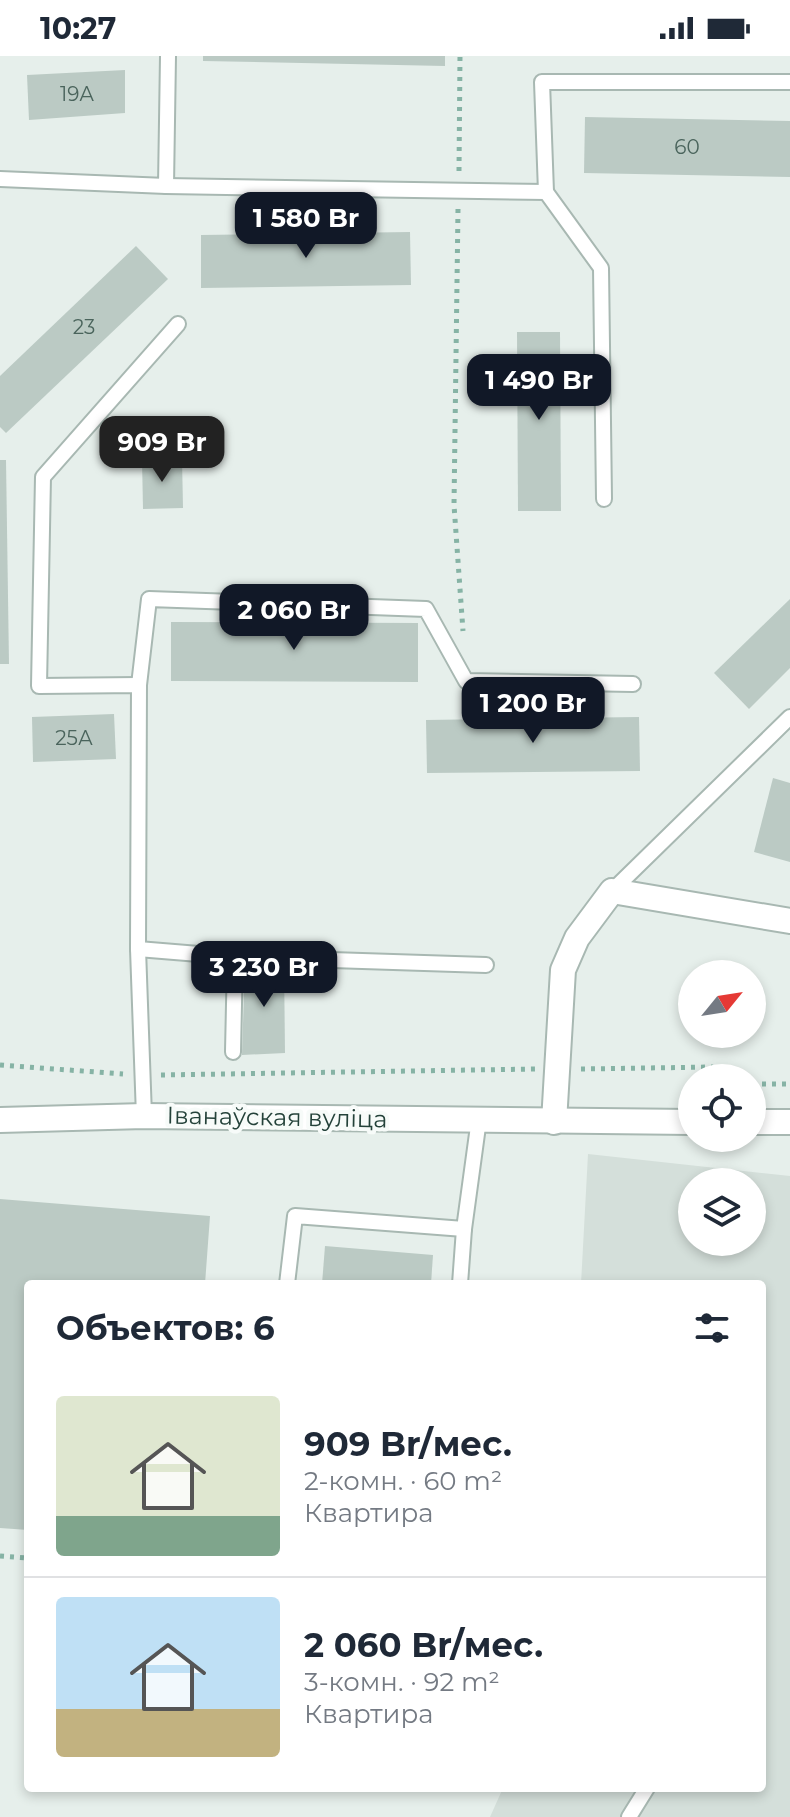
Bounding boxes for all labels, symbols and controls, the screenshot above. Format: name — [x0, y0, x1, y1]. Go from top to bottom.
text: 10:27 — [40, 10, 116, 47]
house number: 19А — [60, 82, 94, 106]
house number: 60 — [674, 135, 700, 159]
pin: 1 580 Br — [223, 192, 389, 260]
text: 1 580 Br — [253, 202, 359, 234]
house number: 23 — [73, 315, 95, 339]
pin: 1 490 Br — [456, 354, 622, 422]
text: 1 490 Br — [485, 364, 593, 396]
pin: 909 Br — [97, 416, 227, 484]
text: 909 Br — [117, 426, 207, 458]
pin: 2 060 Br — [211, 584, 377, 652]
text: 2 060 Br — [237, 594, 351, 626]
pin: 1 200 Br — [450, 677, 616, 745]
text: 1 200 Br — [480, 687, 586, 719]
house number: 25А — [55, 726, 93, 750]
pin: 3 230 Br — [181, 941, 347, 1009]
text: 3 230 Br — [209, 951, 319, 983]
north arrow — [678, 960, 766, 1048]
map controls — [678, 960, 766, 1256]
button: locate — [678, 1064, 766, 1152]
street label: Іванаўская вуліца — [166, 1101, 388, 1133]
button: layers — [678, 1168, 766, 1256]
icon: filters — [690, 1306, 734, 1350]
text: Объектов: 6 — [56, 1307, 275, 1349]
text: 909 Br/мес. — [304, 1423, 512, 1465]
icon: home — [120, 1428, 216, 1524]
text: 2-комн. · 60 m² — [304, 1465, 502, 1497]
text: Квартира — [304, 1497, 433, 1529]
text: 2 060 Br/мес. — [304, 1624, 543, 1666]
icon: home — [120, 1629, 216, 1725]
text: 3-комн. · 92 m² — [304, 1666, 500, 1698]
text: Квартира — [304, 1698, 433, 1730]

